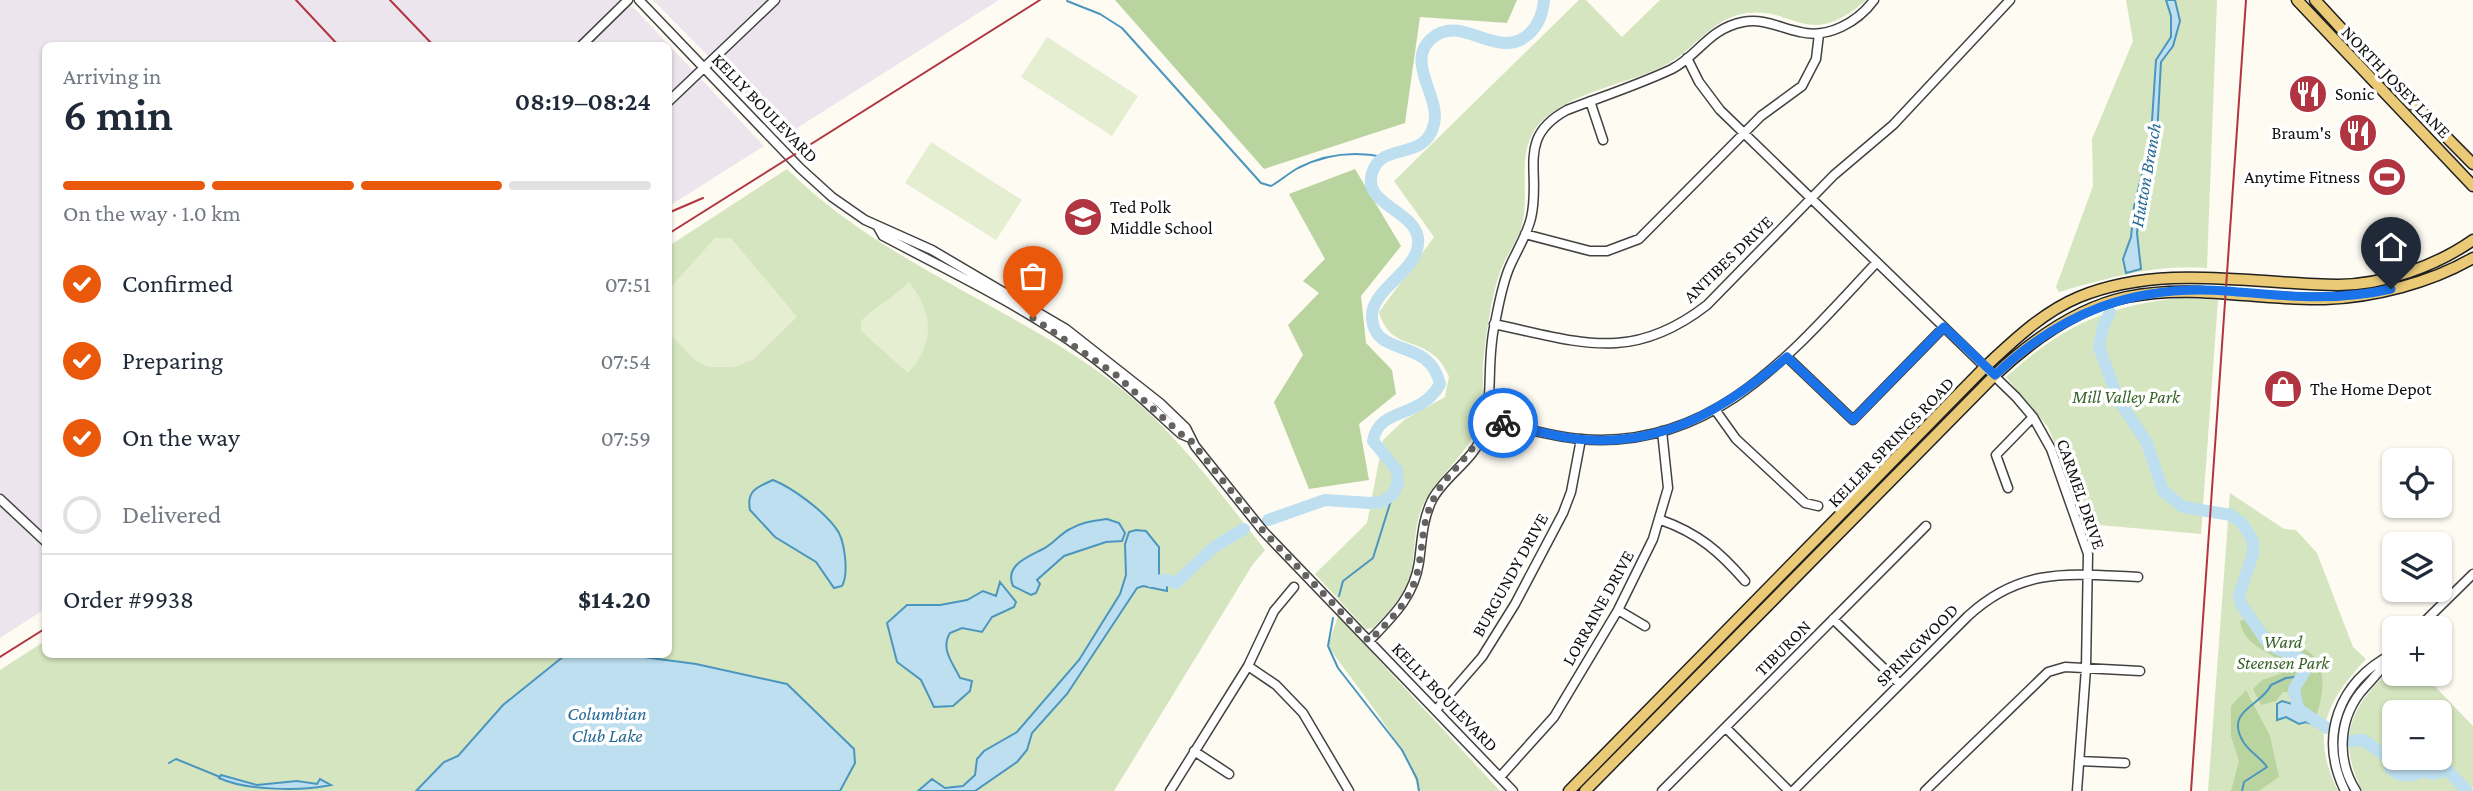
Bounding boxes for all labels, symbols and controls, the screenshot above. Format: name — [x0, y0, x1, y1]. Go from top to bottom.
street label: NORTH JOSEY LANE — [2338, 22, 2455, 142]
street label: KELLY BOULEVARD — [708, 49, 822, 167]
text: Arriving in — [63, 63, 161, 89]
restaurant icon: Sonic — [2287, 73, 2329, 115]
place label: Sonic — [2335, 84, 2375, 104]
text: 08:19–08:24 — [515, 87, 651, 116]
text: 6 min — [63, 89, 173, 140]
restaurant icon: Braum's — [2337, 112, 2379, 154]
water label: Hutton Branch — [2126, 121, 2165, 229]
place label: Braum's — [2272, 123, 2331, 143]
sports icon: Anytime Fitness — [2366, 156, 2408, 198]
place label: Anytime Fitness — [2244, 167, 2360, 187]
school or university icon: Ted Polk Middle School — [1062, 196, 1104, 238]
place label: Ted Polk Middle School — [1110, 197, 1213, 238]
text: On the way · 1.0 km — [63, 200, 241, 226]
street label: ANTIBES DRIVE — [1679, 211, 1777, 307]
pin — [2361, 217, 2421, 289]
icon: home — [2372, 228, 2410, 266]
pin — [1003, 246, 1063, 318]
icon: bag — [1014, 257, 1052, 295]
icon: check — [63, 265, 101, 303]
text: Confirmed — [122, 269, 233, 298]
text: 07:51 — [605, 271, 651, 297]
icon: check — [63, 342, 101, 380]
text: Preparing — [122, 346, 223, 375]
text: 07:54 — [600, 348, 651, 374]
shop icon: The Home Depot — [2262, 368, 2304, 410]
street label: KELLER SPRINGS ROAD — [1824, 373, 1958, 511]
place label: The Home Depot — [2310, 379, 2433, 399]
park label: Mill Valley Park — [2071, 387, 2181, 407]
courier — [1468, 388, 1538, 458]
icon: bike — [1484, 404, 1522, 442]
icon: check — [63, 419, 101, 457]
text: On the way — [122, 423, 240, 452]
text: 07:59 — [601, 425, 651, 451]
street label: CARMEL DRIVE — [2053, 436, 2109, 552]
map controls — [2382, 448, 2452, 770]
button: locate — [2382, 448, 2452, 518]
text: Delivered — [122, 500, 221, 529]
street label: BURGUNDY DRIVE — [1468, 510, 1552, 640]
button: layers — [2382, 532, 2452, 602]
street label: LORRAINE DRIVE — [1558, 547, 1638, 669]
text: Order #9938 — [63, 585, 194, 614]
text: $14.20 — [578, 585, 651, 614]
street label: SPRINGWOOD — [1872, 600, 1962, 690]
street label: TIBURON — [1751, 616, 1815, 680]
button: + — [2382, 616, 2452, 686]
park label: Ward Steensen Park — [2237, 632, 2330, 673]
street label: KELLY BOULEVARD — [1388, 638, 1502, 756]
button: − — [2382, 700, 2452, 770]
water label: Columbian Club Lake — [567, 703, 647, 746]

